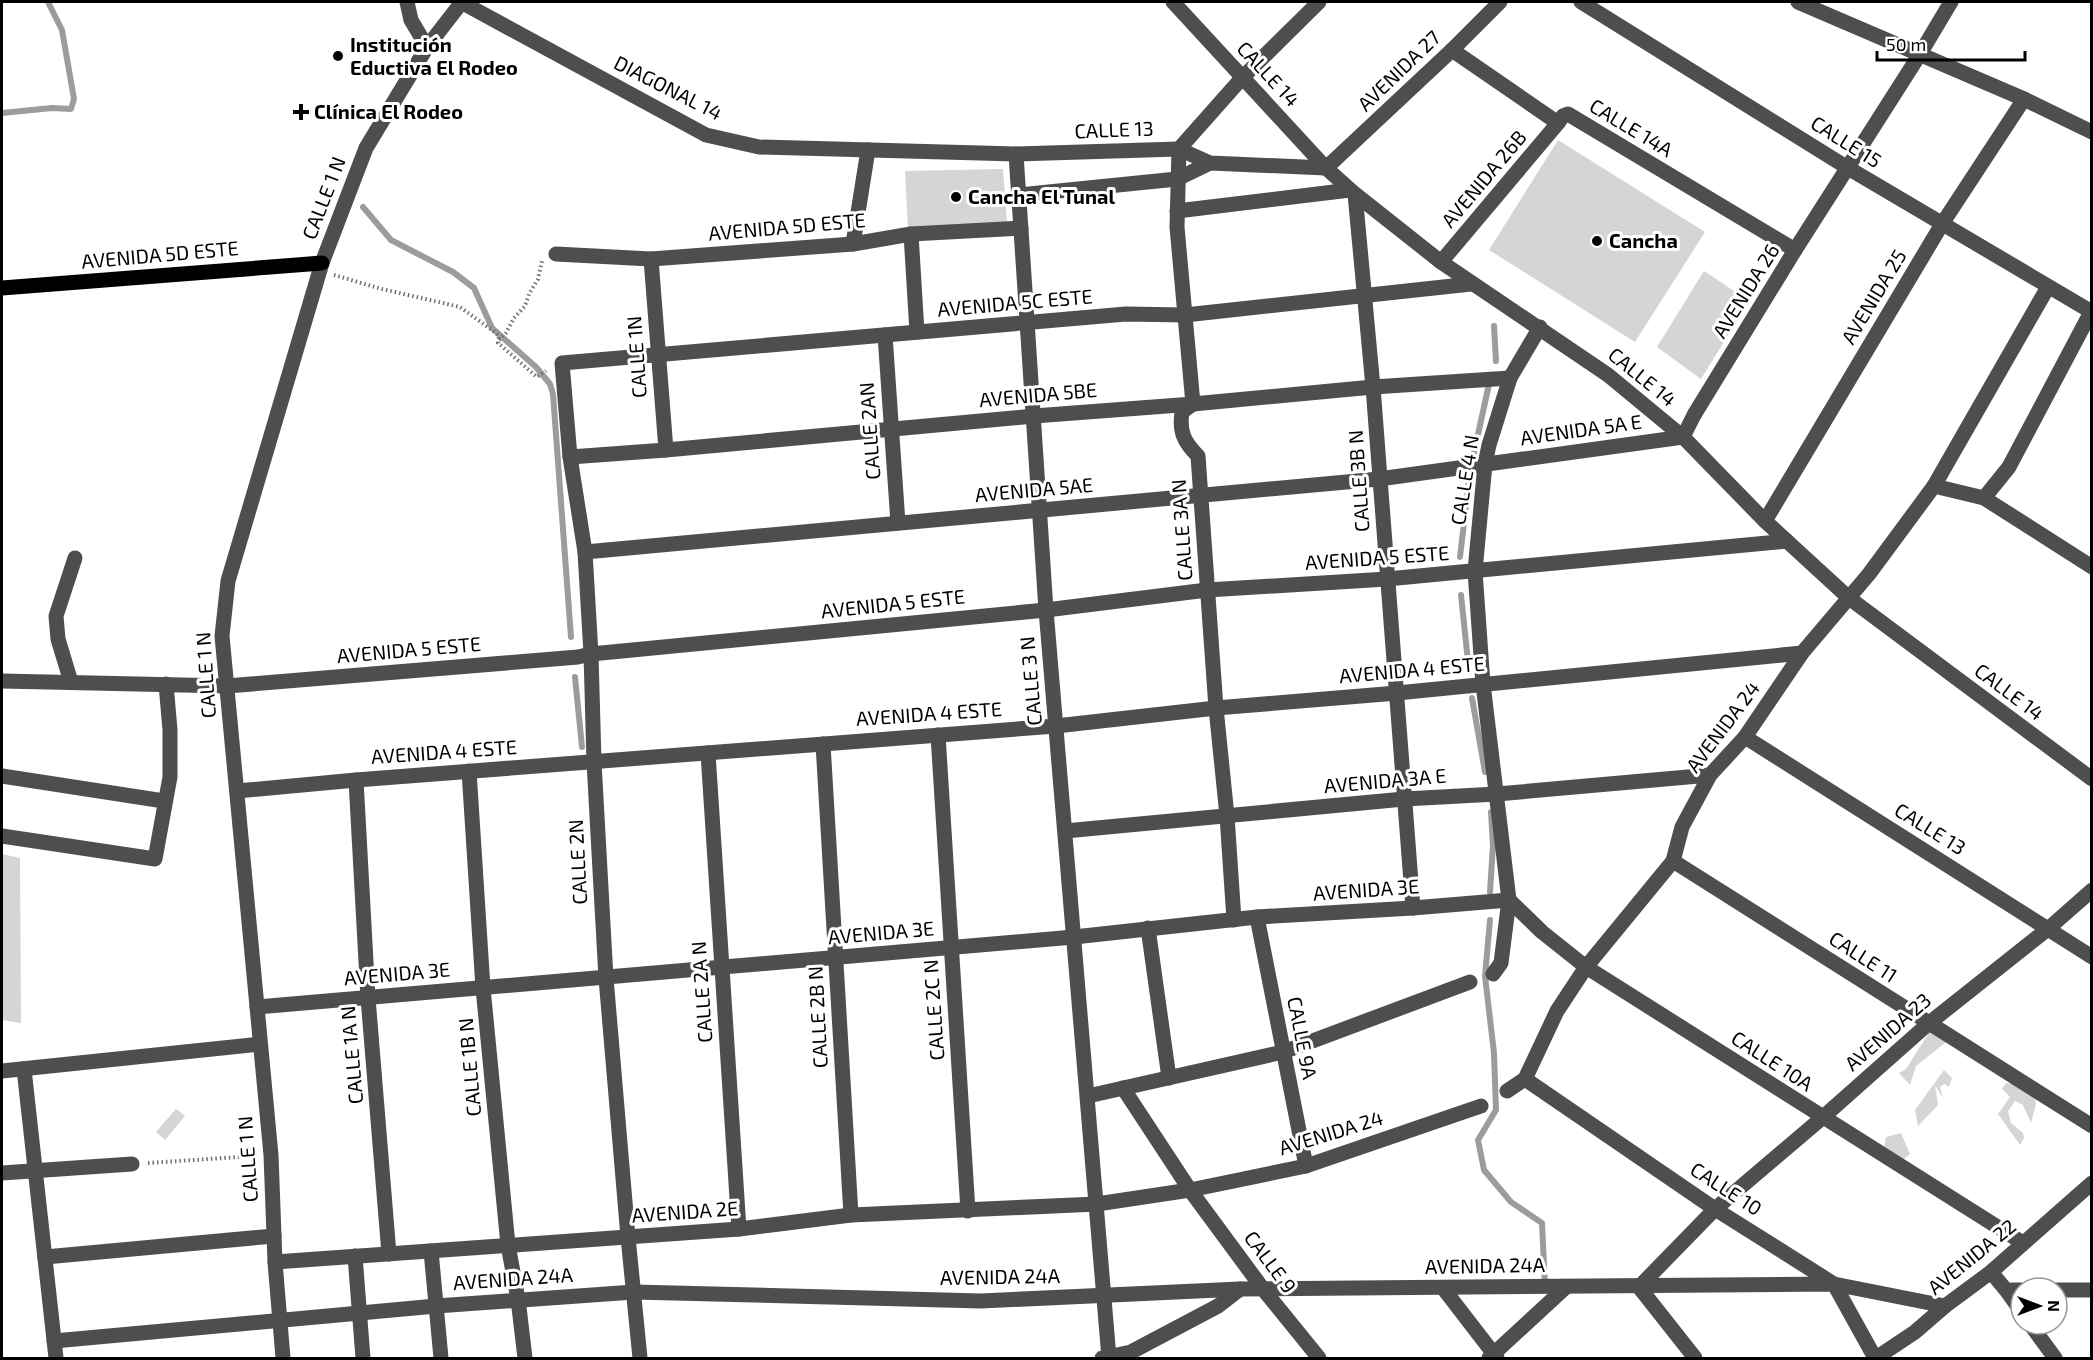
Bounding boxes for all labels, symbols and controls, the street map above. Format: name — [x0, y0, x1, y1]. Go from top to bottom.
scale bar — [1877, 24, 2026, 62]
street label: AVENIDA 27 — [1352, 25, 1445, 116]
place label: Institución Eductiva El Rodeo — [350, 32, 518, 79]
text: 50 m — [1886, 33, 1926, 55]
street label: CALLE 14 — [1233, 36, 1305, 111]
marker: Institución Eductiva El Rodeo — [331, 49, 345, 63]
street label: DIAGONAL 14 — [610, 50, 726, 125]
street label: CALLE 14A — [1586, 93, 1678, 162]
place label: Clínica El Rodeo — [314, 99, 463, 123]
marker: Clínica El Rodeo — [292, 103, 310, 121]
street label: CALLE 15 — [1807, 110, 1886, 172]
street label: CALLE 13 — [1074, 116, 1154, 142]
street label: AVENIDA 26B — [1436, 125, 1531, 232]
street label: CALLE 1 N — [296, 153, 350, 242]
place label: Cancha El Tunal — [968, 184, 1115, 208]
marker: Cancha El Tunal — [949, 190, 963, 204]
street label: AVENIDA 5D ESTE — [707, 207, 867, 245]
place label: Cancha — [1609, 228, 1678, 252]
marker: Cancha — [1590, 234, 1604, 248]
street label: AVENIDA 5D ESTE — [80, 235, 240, 273]
street label: AVENIDA 26 — [1707, 239, 1784, 342]
street label: AVENIDA 25 — [1836, 245, 1911, 348]
street label: AVENIDA 5C ESTE — [936, 283, 1094, 321]
street label: CALLE 1N — [621, 315, 651, 399]
street label: CALLE 14 — [1604, 342, 1681, 411]
street label: AVENIDA 5BE — [978, 377, 1098, 411]
street label: CALLE 2AN — [854, 381, 884, 481]
street label: AVENIDA 5A E — [1519, 409, 1643, 449]
street label: CALLE 3B N — [1342, 429, 1374, 533]
street label: CALLE 4 N — [1445, 433, 1483, 527]
street label: AVENIDA 5AE — [974, 472, 1094, 506]
street label: CALLE 3A N — [1165, 479, 1197, 582]
street label: AVENIDA 5 ESTE — [1304, 540, 1450, 574]
street label: AVENIDA 5 ESTE — [820, 584, 966, 622]
street label: CALLE 1 N — [190, 631, 220, 719]
street label: AVENIDA 5 ESTE — [336, 631, 482, 667]
street label: CALLE 3 N — [1014, 635, 1046, 727]
street label: AVENIDA 4 ESTE — [1338, 651, 1486, 687]
street label: CALLE 14 — [1970, 657, 2049, 725]
street label: AVENIDA 24 — [1680, 676, 1764, 777]
street label: AVENIDA 4 ESTE — [855, 696, 1003, 730]
street label: AVENIDA 4 ESTE — [370, 734, 518, 768]
street label: AVENIDA 3A E — [1323, 763, 1447, 797]
street label: CALLE 13 — [1891, 797, 1970, 859]
street label: CALLE 2N — [563, 819, 591, 905]
street label: AVENIDA 3E — [1312, 873, 1420, 905]
street label: AVENIDA 3E — [827, 915, 935, 949]
street label: CALLE 11 — [1825, 925, 1902, 987]
street label: CALLE 2A N — [685, 940, 717, 1044]
street label: AVENIDA 3E — [343, 956, 451, 990]
street label: CALLE 2C N — [917, 959, 949, 1061]
street label: CALLE 2B N — [802, 965, 832, 1069]
street label: AVENIDA 23 — [1839, 987, 1935, 1075]
street label: CALLE 9A — [1283, 994, 1323, 1082]
street label: CALLE 1A N — [335, 1005, 367, 1105]
street label: CALLE 1B N — [453, 1017, 485, 1117]
street label: CALLE 10A — [1727, 1025, 1818, 1096]
street label: AVENIDA 24 — [1276, 1105, 1386, 1159]
street label: CALLE 1 N — [232, 1115, 262, 1203]
street label: CALLE 10 — [1686, 1156, 1767, 1220]
street label: AVENIDA 2E — [631, 1195, 739, 1227]
street label: AVENIDA 22 — [1922, 1213, 2020, 1299]
street label: CALLE 9 — [1240, 1226, 1302, 1297]
street label: AVENIDA 24A — [1425, 1252, 1546, 1278]
street label: AVENIDA 24A — [452, 1262, 574, 1294]
street label: AVENIDA 24A — [940, 1263, 1061, 1289]
north arrow — [2009, 1276, 2069, 1336]
text: N — [2045, 1300, 2064, 1312]

